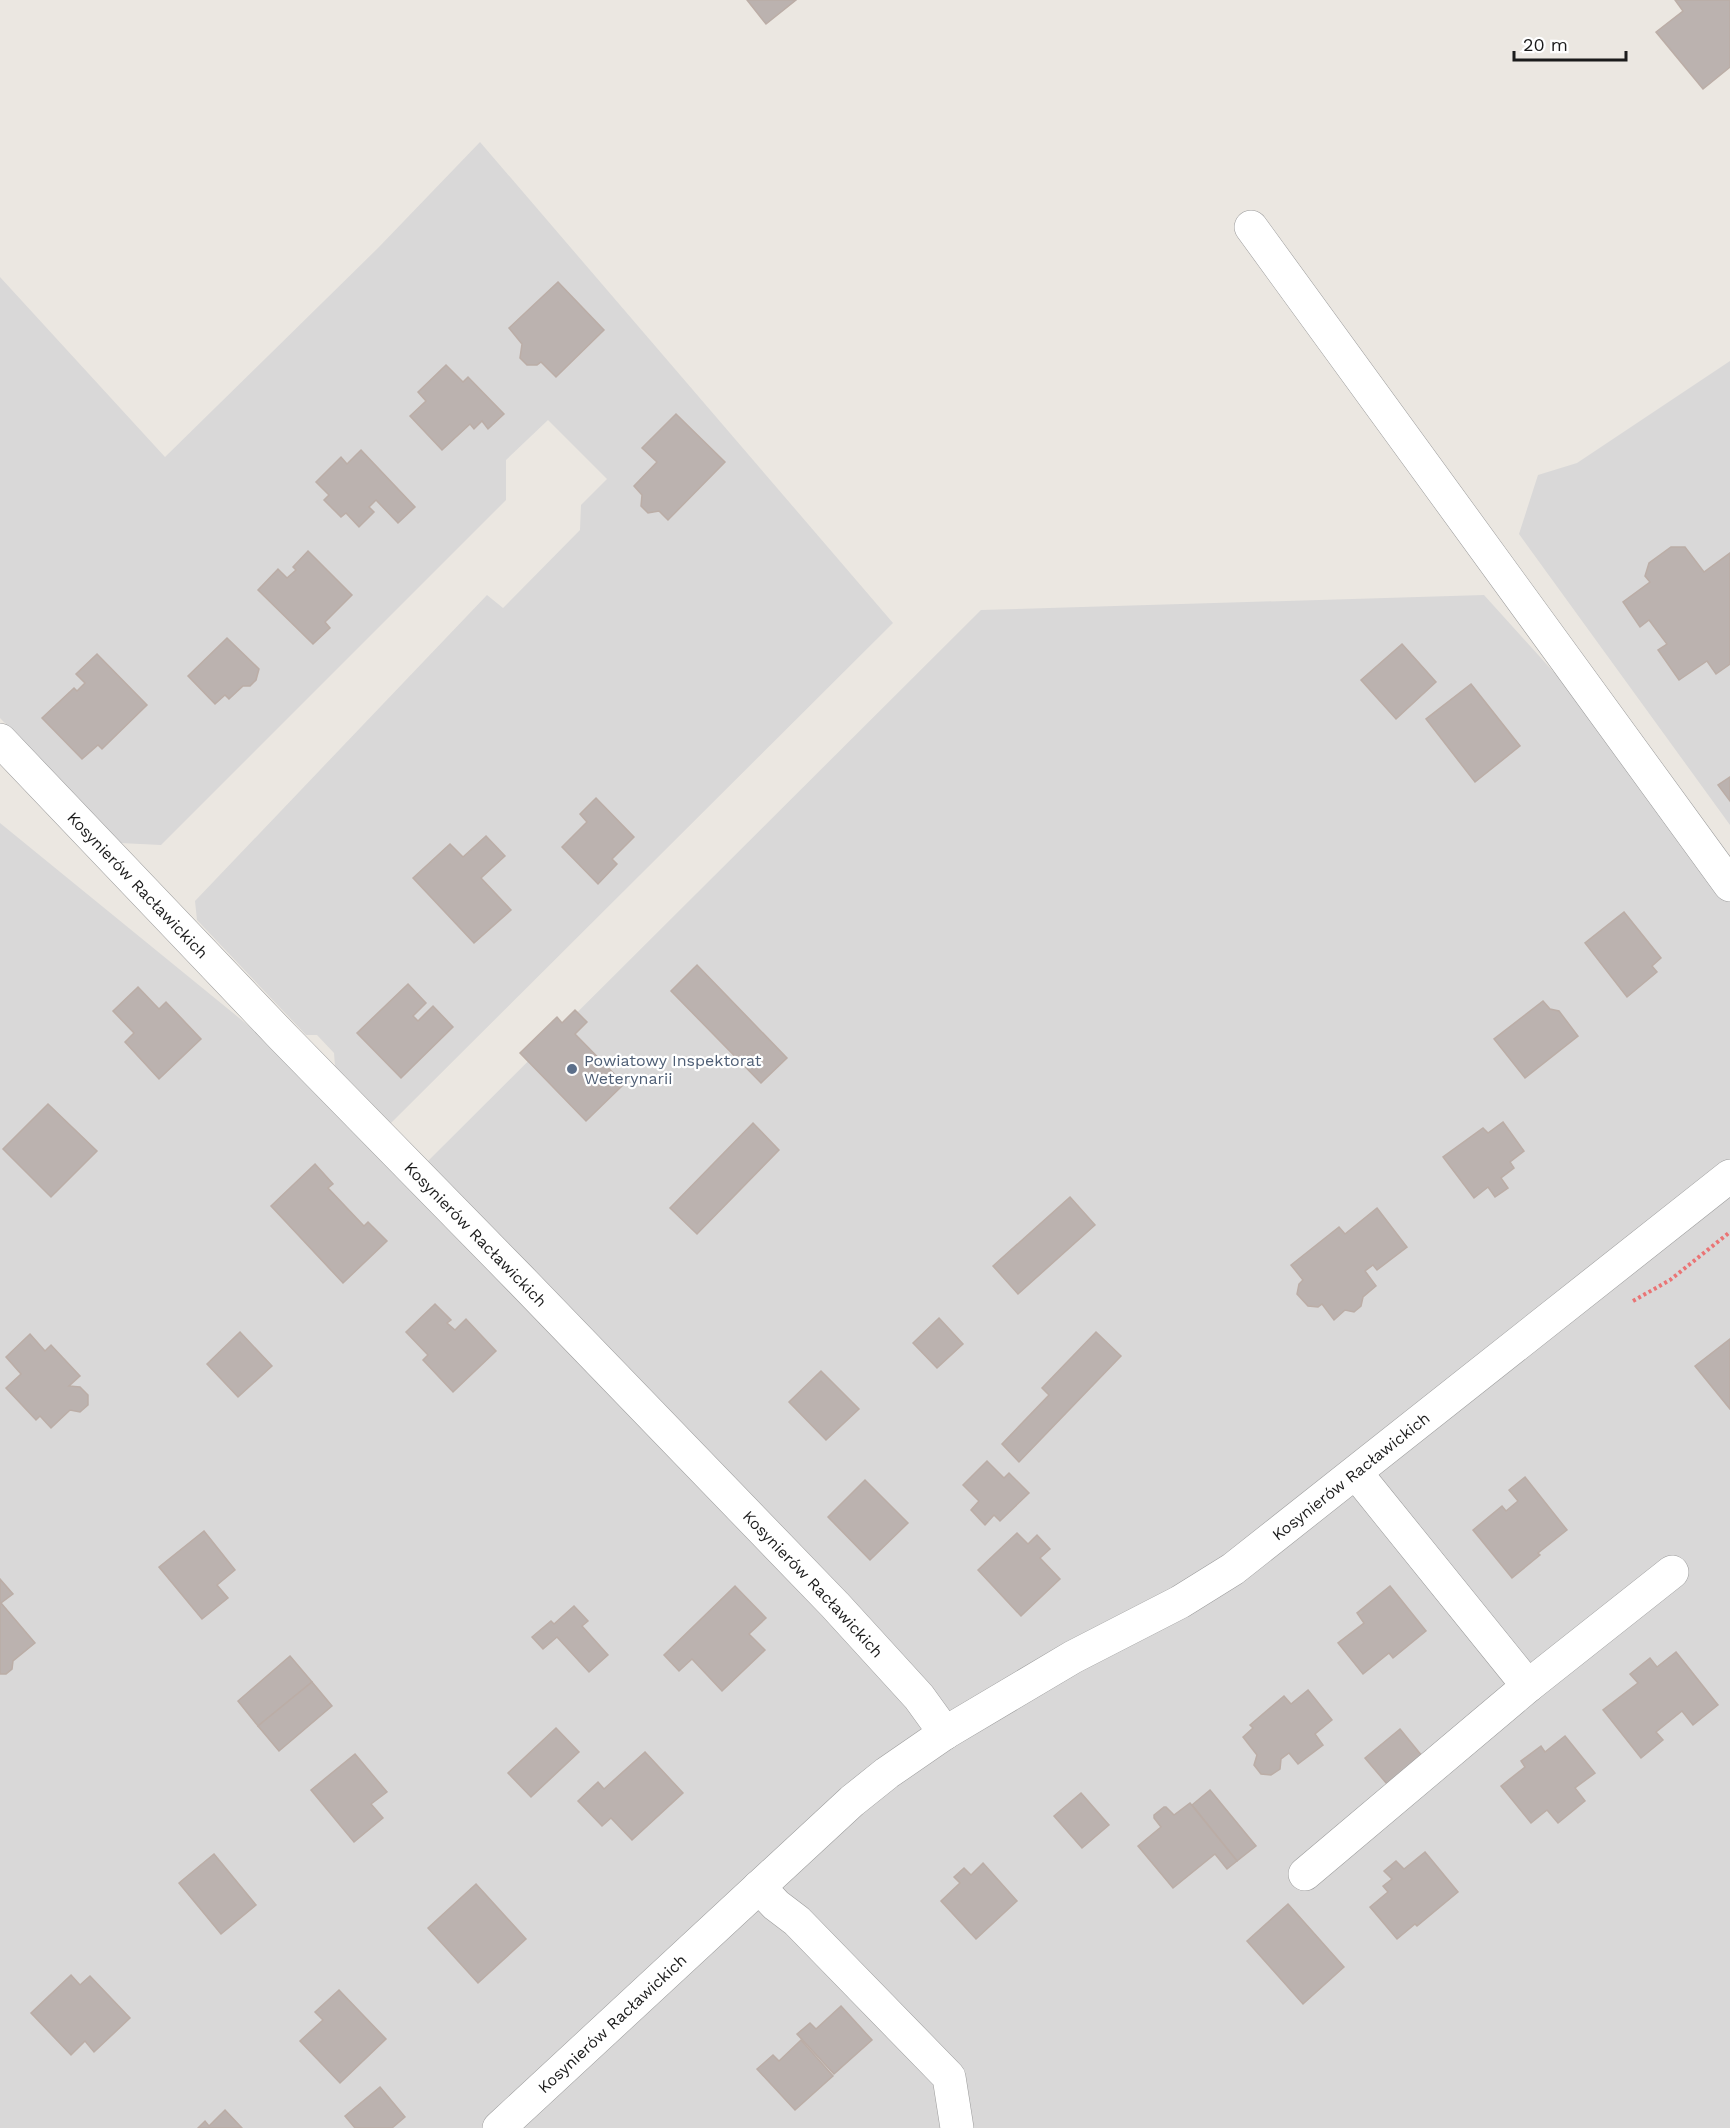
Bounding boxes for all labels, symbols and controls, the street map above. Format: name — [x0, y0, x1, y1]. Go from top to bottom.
scale bar — [1514, 24, 1626, 62]
text: 20 m — [1523, 34, 1568, 55]
street label: Kosynierów Racławickich — [63, 808, 212, 962]
place label: Powiatowy Inspektorat Weterynarii — [584, 1051, 762, 1088]
marker: Powiatowy Inspektorat Weterynarii — [565, 1062, 579, 1076]
street label: Kosynierów Racławickich — [400, 1158, 551, 1311]
street label: Kosynierów Racławickich — [1268, 1408, 1433, 1544]
street label: Kosynierów Racławickich — [739, 1507, 887, 1662]
street label: Kosynierów Racławickich — [534, 1950, 690, 2097]

